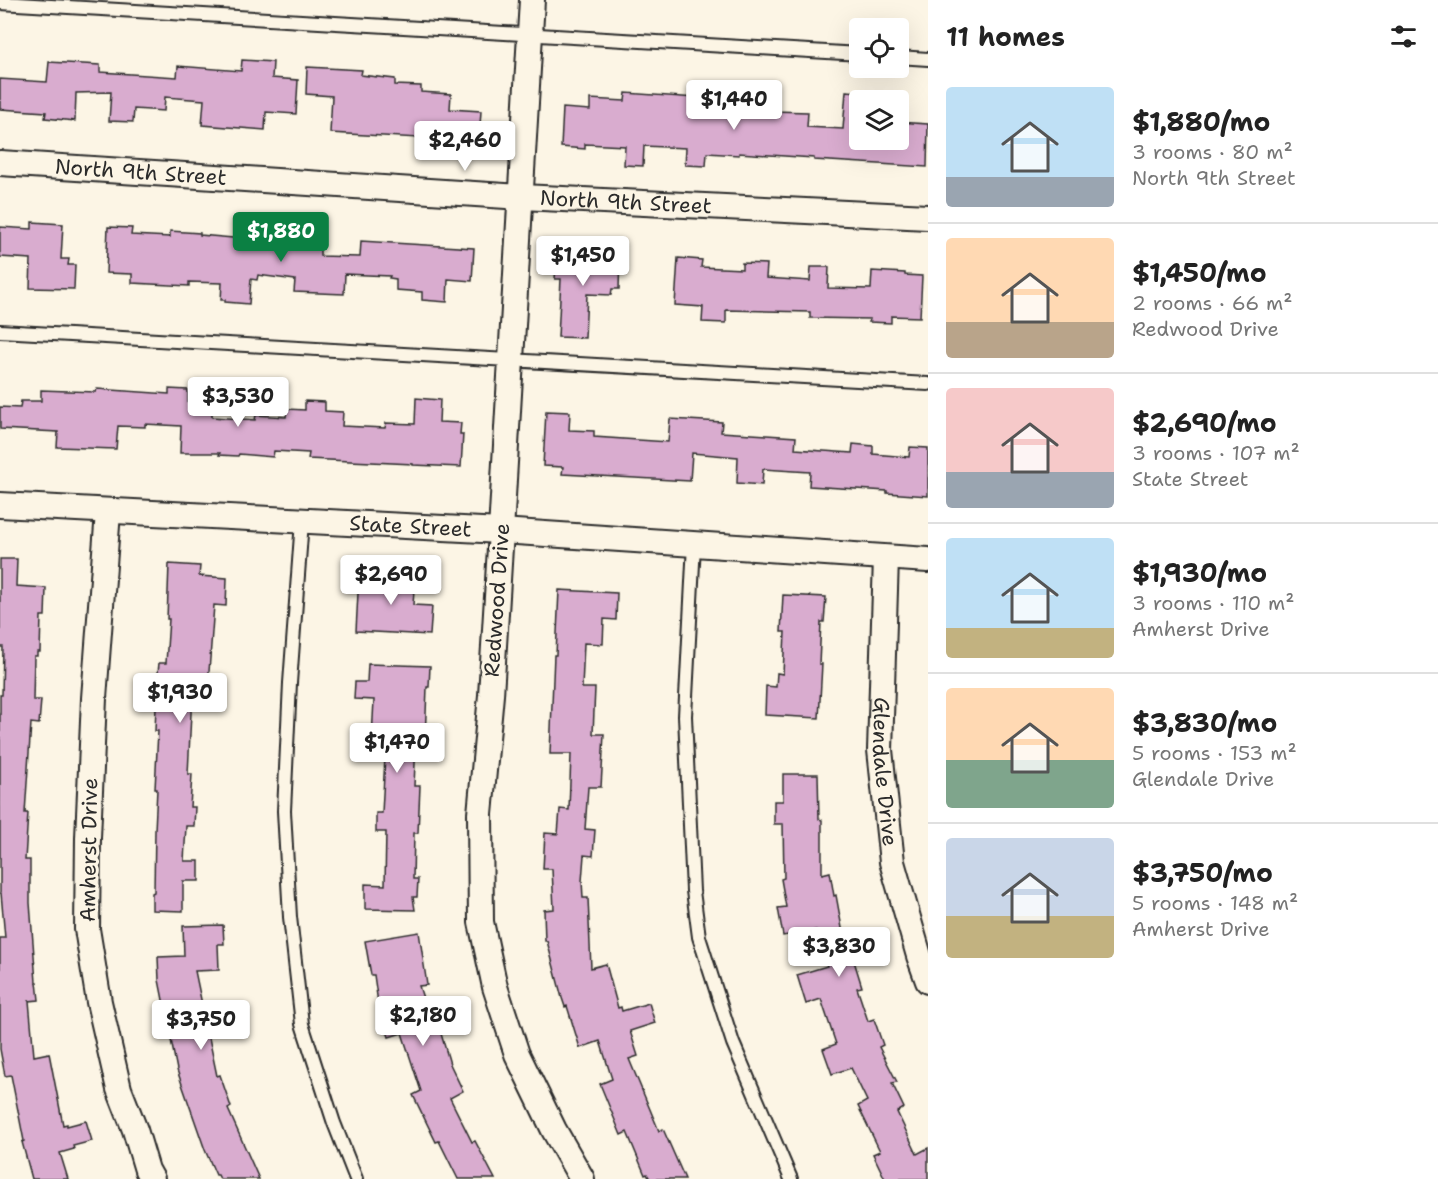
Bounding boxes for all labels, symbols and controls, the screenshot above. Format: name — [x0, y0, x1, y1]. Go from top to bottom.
map controls — [849, 18, 909, 150]
button: locate — [849, 18, 909, 78]
text: 11 homes — [946, 19, 1065, 54]
icon: filters — [1387, 20, 1420, 53]
pin: $1,440 — [685, 80, 783, 131]
text: $1,440 — [700, 86, 768, 112]
button: layers — [849, 90, 909, 150]
text: $1,880/mo — [1132, 104, 1270, 139]
icon: home — [994, 111, 1066, 183]
pin: $2,460 — [416, 121, 514, 172]
text: $2,460 — [428, 127, 502, 153]
text: 3 rooms · 80 m² — [1132, 139, 1293, 165]
street label: North 9th Street — [54, 153, 227, 192]
text: North 9th Street — [1132, 165, 1296, 191]
street label: North 9th Street — [539, 184, 712, 220]
pin: $1,880 — [232, 212, 330, 263]
text: $1,880 — [247, 218, 315, 244]
pin: $1,450 — [534, 236, 632, 287]
text: $1,450 — [550, 242, 616, 268]
text: $1,450/mo — [1132, 255, 1267, 290]
icon: home — [994, 262, 1066, 334]
text: 2 rooms · 66 m² — [1132, 290, 1293, 316]
text: Redwood Drive — [1132, 316, 1279, 342]
pin: $3,530 — [189, 377, 287, 428]
text: $3,530 — [202, 383, 274, 409]
text: $2,690/mo — [1132, 405, 1277, 440]
icon: home — [994, 412, 1066, 484]
text: 3 rooms · 107 m² — [1132, 440, 1300, 466]
text: State Street — [1132, 466, 1249, 492]
street label: State Street — [349, 509, 472, 543]
street label: Redwood Drive — [478, 522, 516, 678]
pin: $2,690 — [342, 555, 440, 606]
text: $1,930/mo — [1132, 555, 1267, 590]
text: $2,690 — [354, 561, 428, 587]
icon: home — [994, 562, 1066, 634]
text: 3 rooms · 110 m² — [1132, 590, 1295, 616]
text: Amherst Drive — [1132, 616, 1270, 642]
pin: $1,930 — [131, 673, 229, 724]
text: $1,930 — [147, 679, 213, 705]
street label: Glendale Drive — [865, 697, 904, 848]
text: $3,830/mo — [1132, 705, 1277, 740]
icon: home — [994, 712, 1066, 784]
pin: $1,470 — [348, 723, 446, 774]
text: $1,470 — [364, 729, 430, 755]
text: 5 rooms · 153 m² — [1132, 740, 1297, 766]
text: Glendale Drive — [1132, 766, 1274, 792]
street label: Amherst Drive — [74, 778, 104, 922]
text: $3,750/mo — [1132, 855, 1273, 890]
icon: home — [994, 862, 1066, 934]
text: 5 rooms · 148 m² — [1132, 890, 1298, 916]
text: Amherst Drive — [1132, 916, 1270, 942]
pin: $3,830 — [790, 927, 888, 978]
text: $3,830 — [802, 933, 876, 959]
pin: $2,180 — [374, 996, 472, 1047]
pin: $3,750 — [152, 1000, 250, 1051]
text: $2,180 — [389, 1002, 457, 1028]
text: $3,750 — [166, 1006, 236, 1032]

